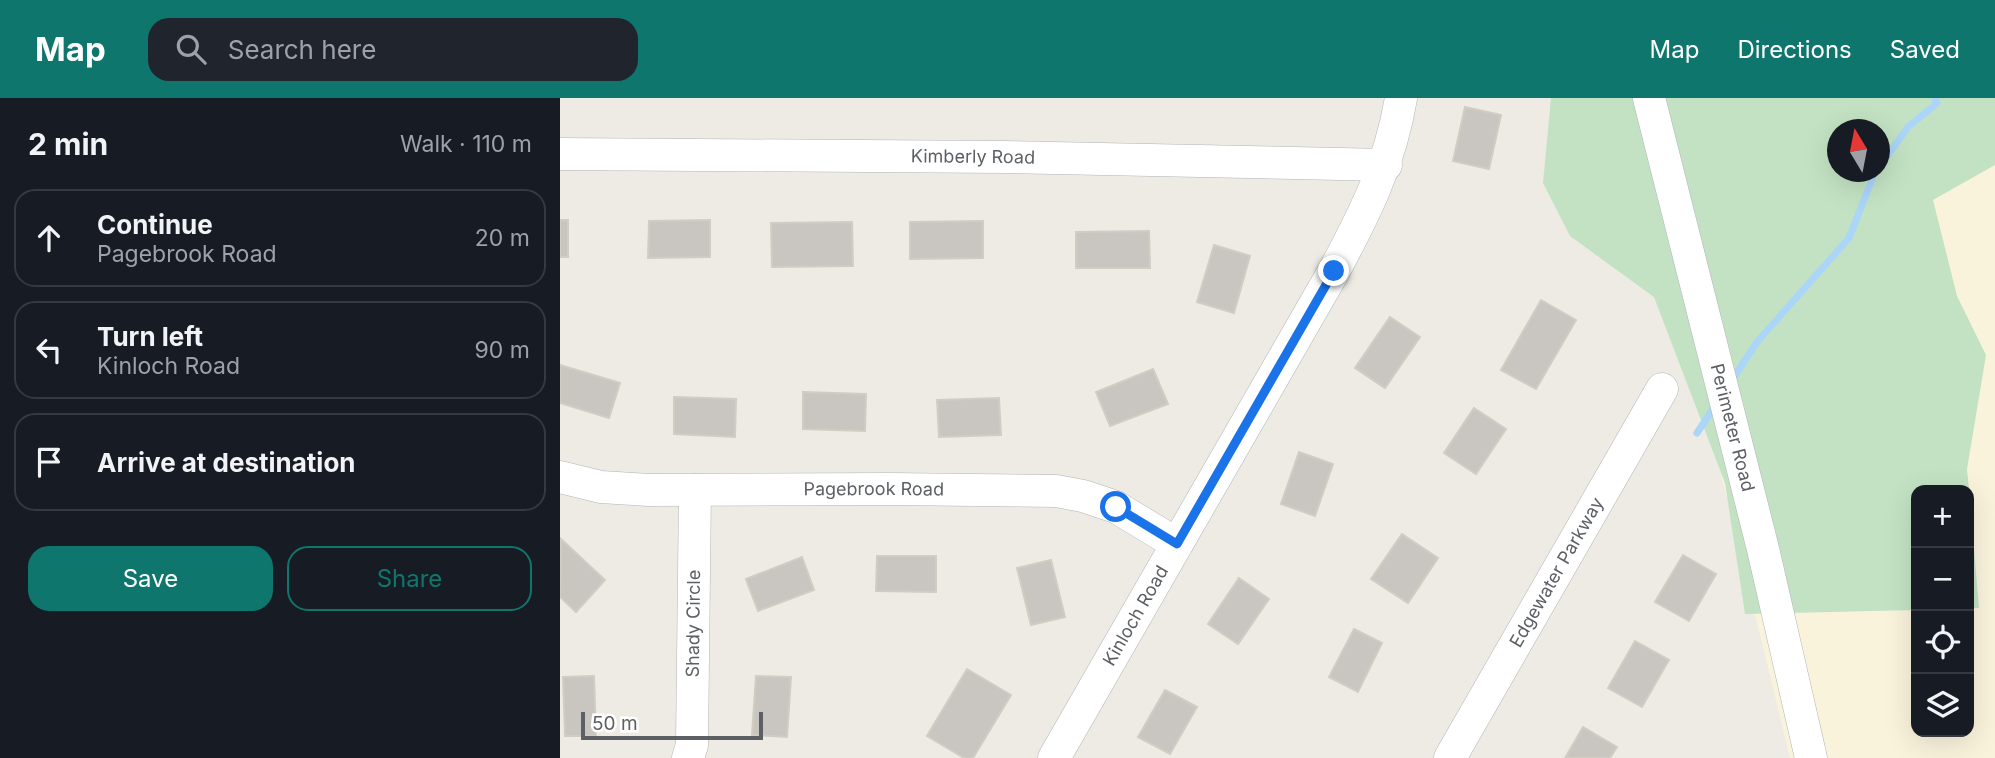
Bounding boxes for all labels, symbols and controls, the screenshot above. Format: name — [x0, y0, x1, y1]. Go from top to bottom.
search box — [148, 18, 638, 81]
text: Map — [35, 29, 106, 69]
icon: search — [172, 30, 210, 68]
text: Search here — [228, 34, 376, 65]
text: Map — [1650, 35, 1699, 64]
text: Directions — [1737, 35, 1852, 64]
text: Saved — [1890, 35, 1960, 64]
north arrow — [1827, 119, 1890, 182]
text: 2 min — [28, 126, 108, 162]
text: Walk · 110 m — [400, 130, 532, 158]
street label: Kimberly Road — [911, 145, 1035, 168]
text: Continue — [97, 209, 213, 240]
icon: ahead — [30, 219, 68, 257]
text: 20 m — [475, 224, 530, 252]
text: Pagebrook Road — [97, 240, 277, 268]
route end — [1318, 255, 1349, 286]
text: Turn left — [97, 321, 203, 352]
icon: left — [30, 331, 68, 369]
text: 90 m — [475, 336, 530, 364]
text: Kinloch Road — [97, 352, 240, 380]
street label: Perimeter Road — [1707, 361, 1759, 494]
icon: arrive — [30, 443, 68, 481]
text: Arrive at destination — [97, 447, 356, 478]
street label: Pagebrook Road — [803, 478, 944, 500]
map controls — [1911, 485, 1974, 737]
button: + — [1911, 485, 1974, 548]
route start — [1100, 491, 1131, 522]
street label: Edgewater Parkway — [1505, 494, 1607, 651]
button: Save — [28, 546, 273, 611]
button: Share — [287, 546, 532, 611]
button: − — [1911, 548, 1974, 611]
street label: Kinloch Road — [1098, 562, 1172, 669]
street label: Shady Circle — [682, 570, 704, 678]
button: locate — [1911, 611, 1974, 674]
button: layers — [1911, 674, 1974, 737]
scale bar — [581, 709, 763, 741]
text: 50 m — [592, 712, 638, 735]

